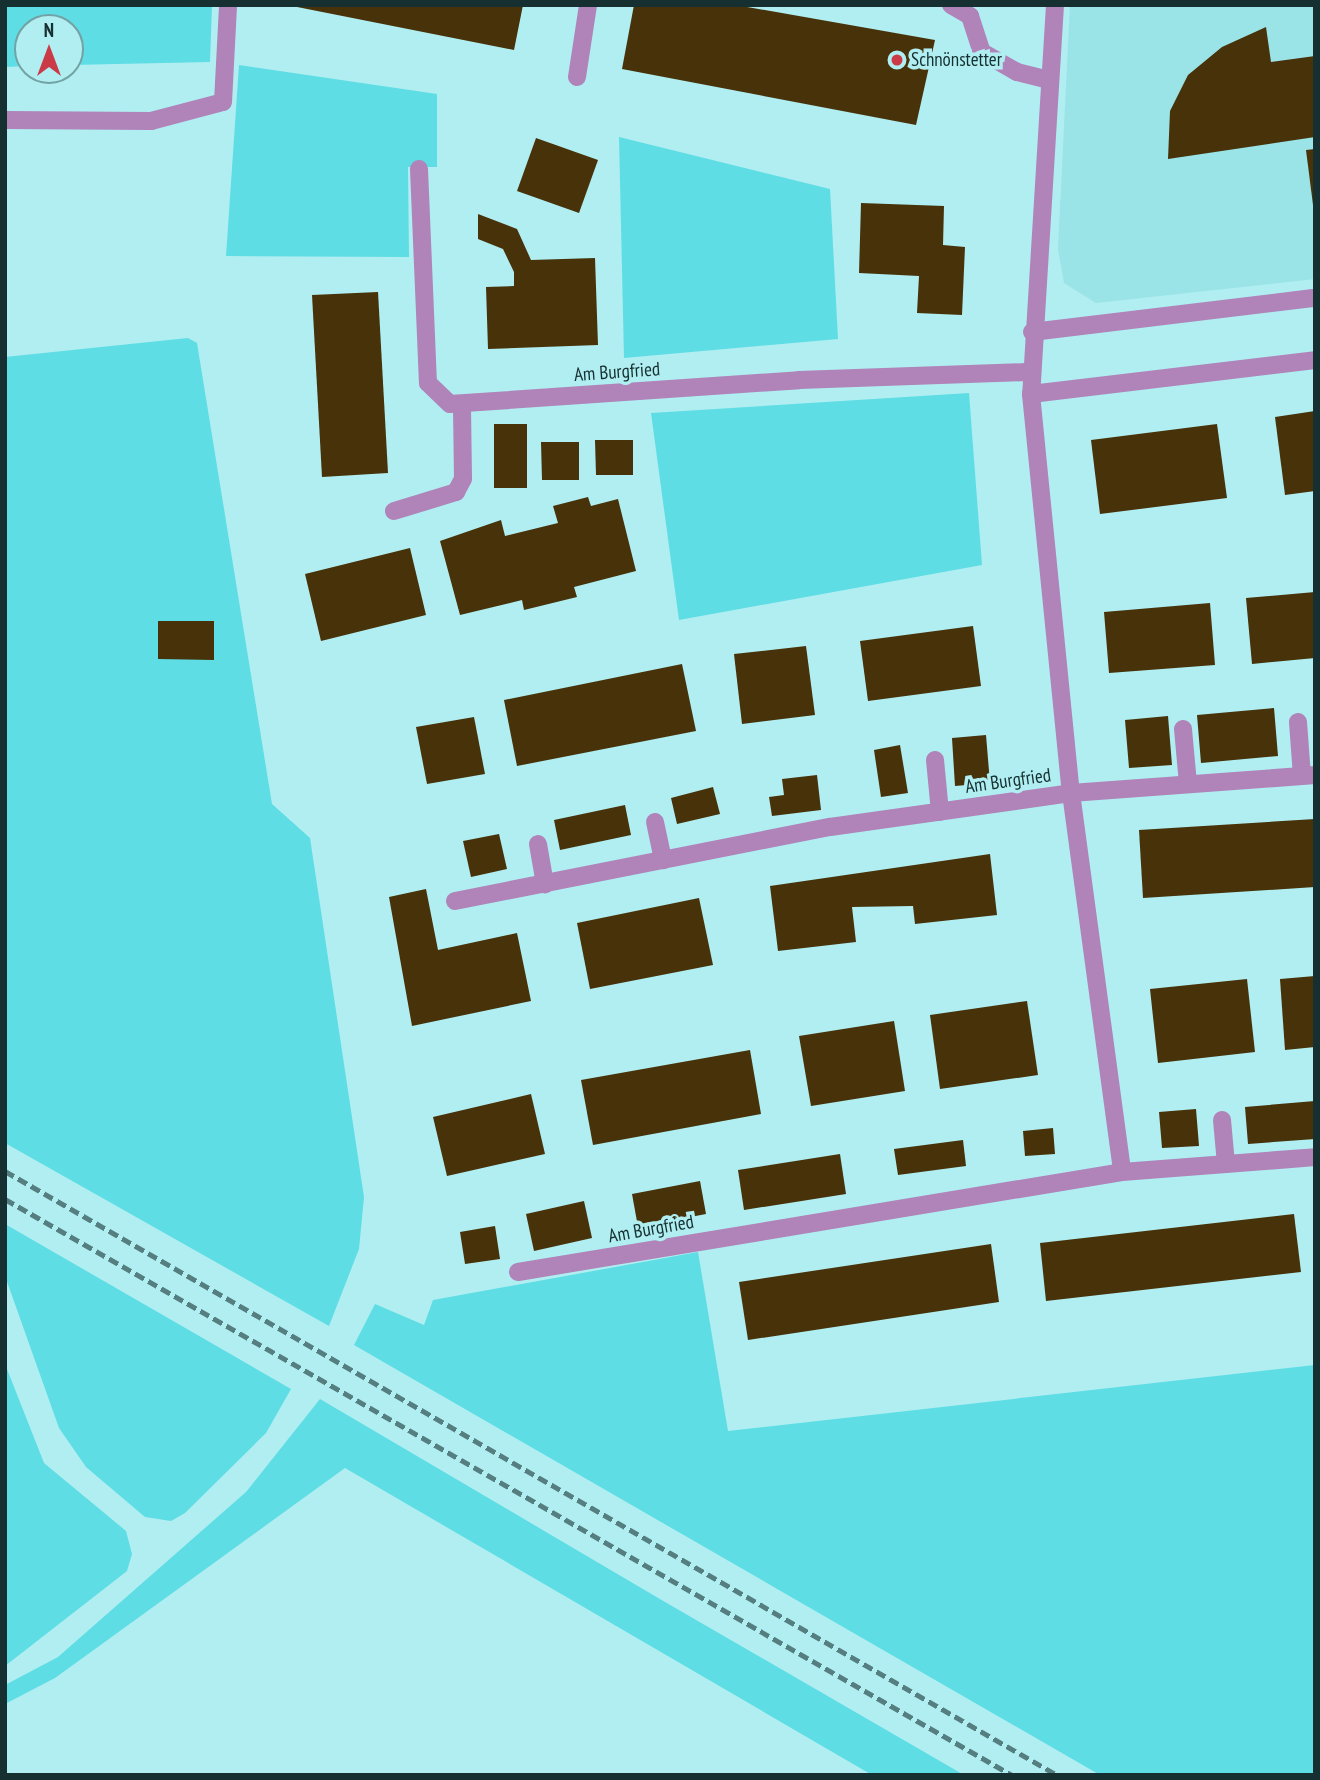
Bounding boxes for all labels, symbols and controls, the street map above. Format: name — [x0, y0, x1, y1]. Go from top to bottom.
north arrow — [14, 14, 84, 84]
text: N — [44, 18, 54, 42]
place label: Schnönstetter — [911, 49, 1002, 71]
marker: Schnönstetter — [889, 52, 905, 68]
street label: Am Burgfried — [573, 358, 661, 386]
street label: Am Burgfried — [964, 764, 1052, 798]
street label: Am Burgfried — [607, 1210, 695, 1248]

